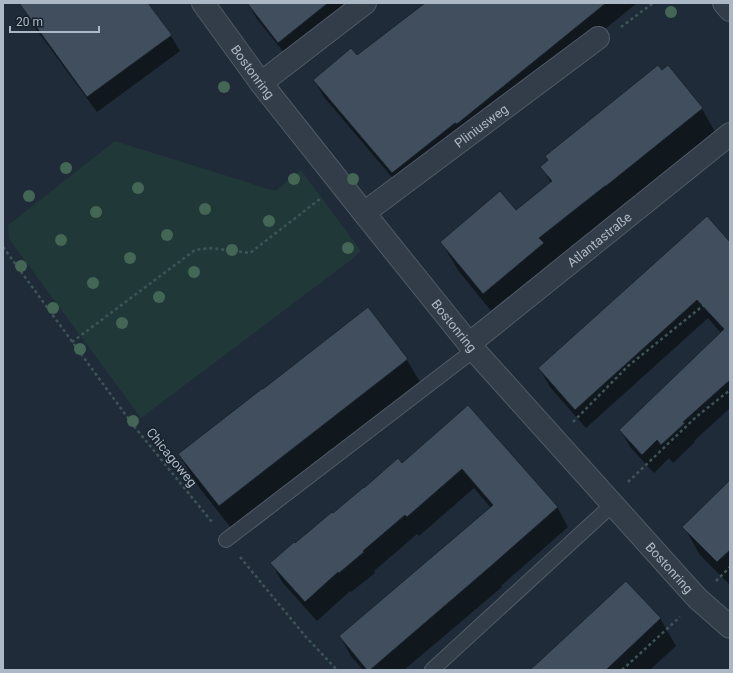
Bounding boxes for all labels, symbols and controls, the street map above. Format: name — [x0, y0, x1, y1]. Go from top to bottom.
scale bar — [10, 8, 99, 34]
text: 20 m — [16, 15, 43, 29]
street label: Bostonring — [228, 42, 277, 102]
street label: Pliniusweg — [452, 101, 511, 151]
street label: Atlantastraße — [564, 209, 635, 270]
street label: Bostonring — [428, 297, 480, 355]
street label: Chicagoweg — [143, 425, 200, 490]
street label: Bostonring — [643, 539, 696, 596]

